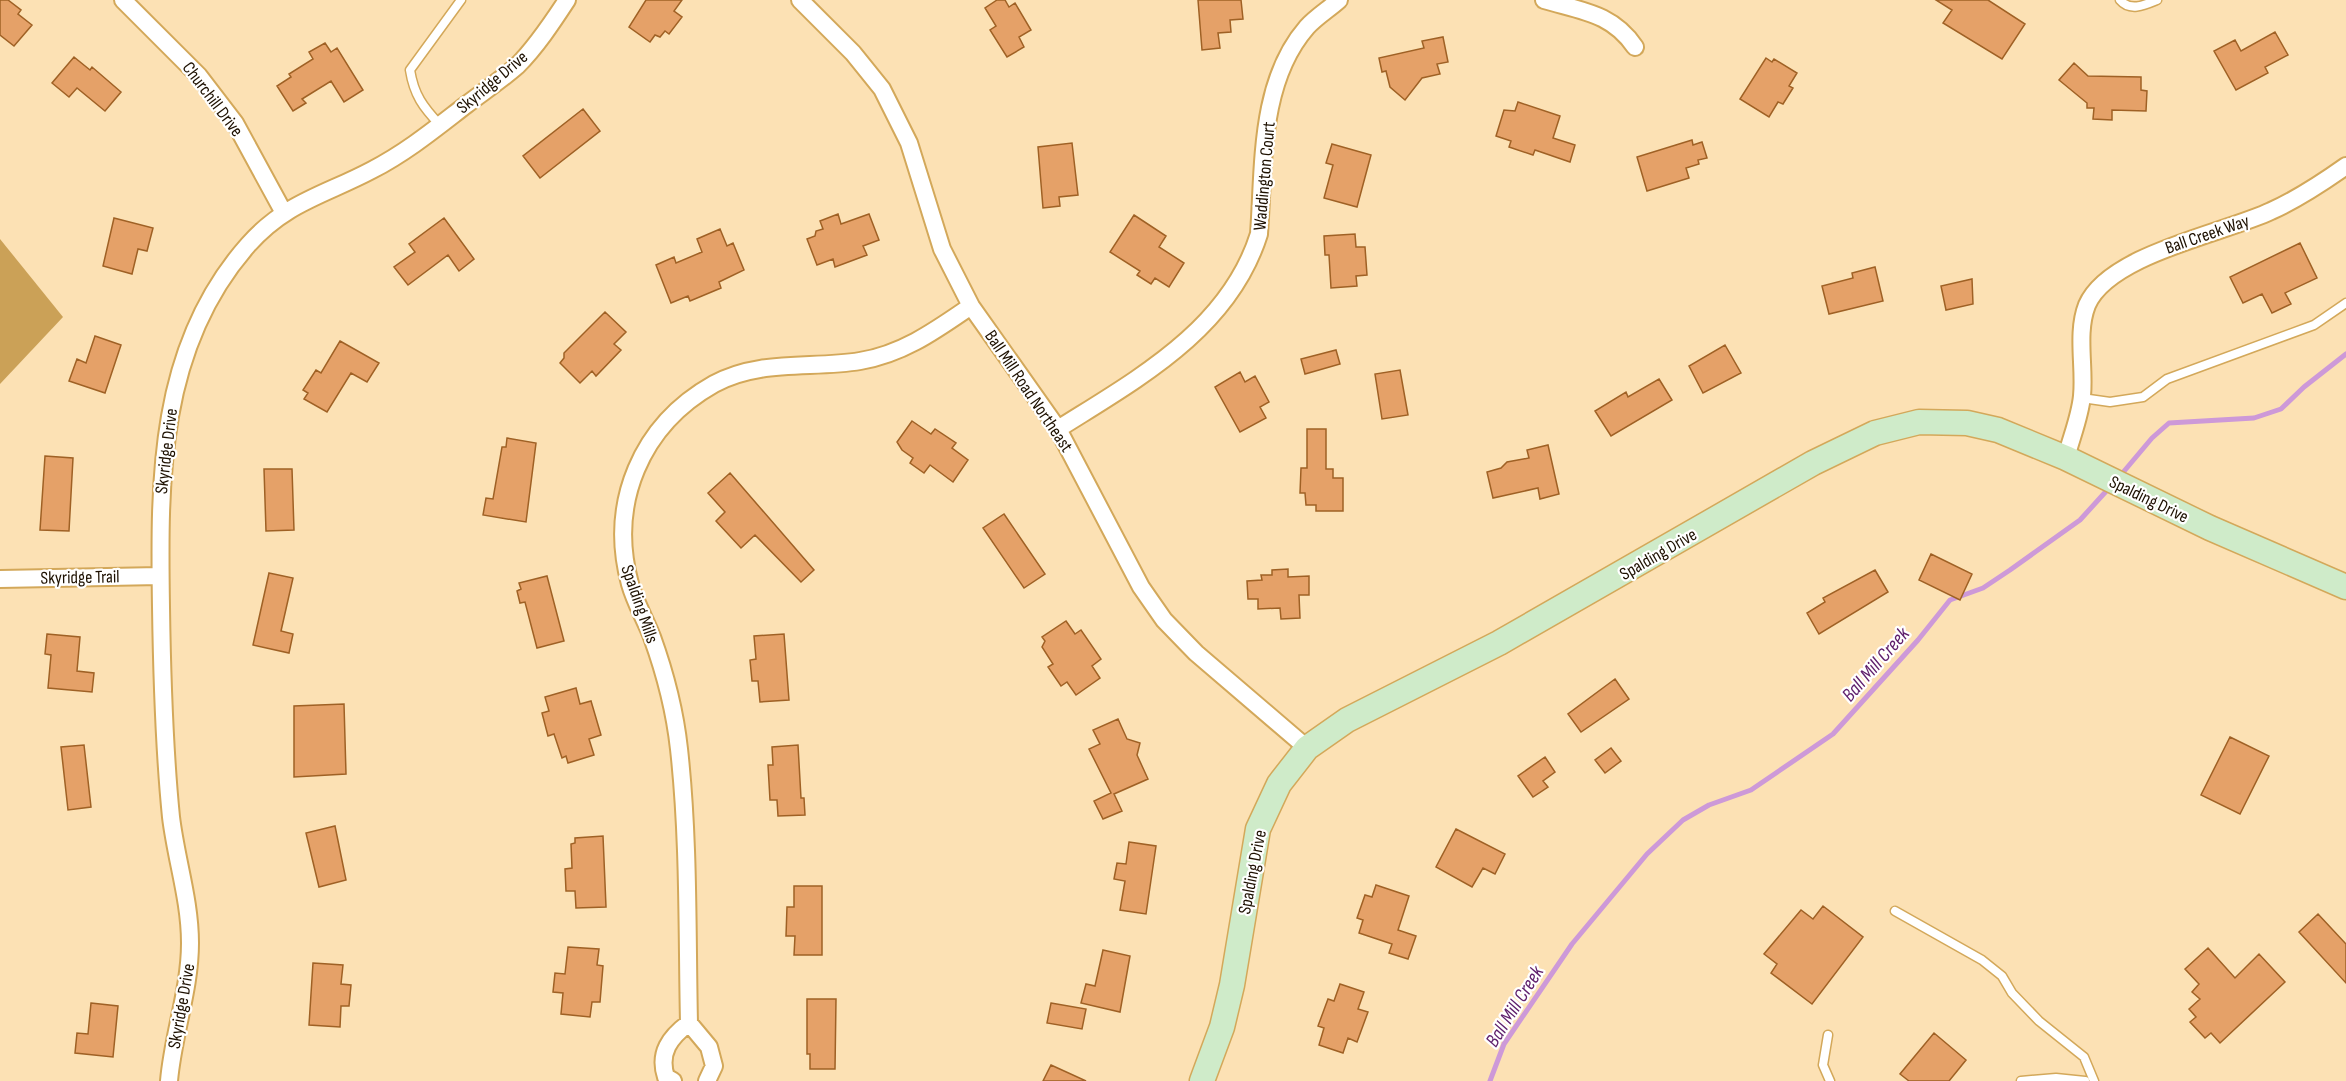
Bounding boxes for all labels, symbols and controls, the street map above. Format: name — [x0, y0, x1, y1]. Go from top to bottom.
street label: Skyridge Drive — [453, 47, 532, 118]
street label: Churchill Drive — [178, 58, 247, 141]
street label: Waddington Court — [1249, 120, 1280, 231]
street label: Ball Creek Way — [2162, 210, 2252, 259]
street label: Ball Mill Road Northeast — [980, 326, 1077, 457]
street label: Skyridge Drive — [151, 407, 182, 495]
street label: Spalding Drive — [2106, 471, 2192, 528]
street label: Spalding Drive — [1616, 524, 1701, 585]
street label: Spalding Mills — [616, 562, 663, 646]
street label: Skyridge Trail — [40, 566, 120, 589]
water label: Ball Mill Creek — [1837, 622, 1915, 707]
street label: Spalding Drive — [1234, 828, 1271, 916]
water label: Ball Mill Creek — [1481, 961, 1549, 1051]
street label: Skyridge Drive — [164, 962, 199, 1050]

